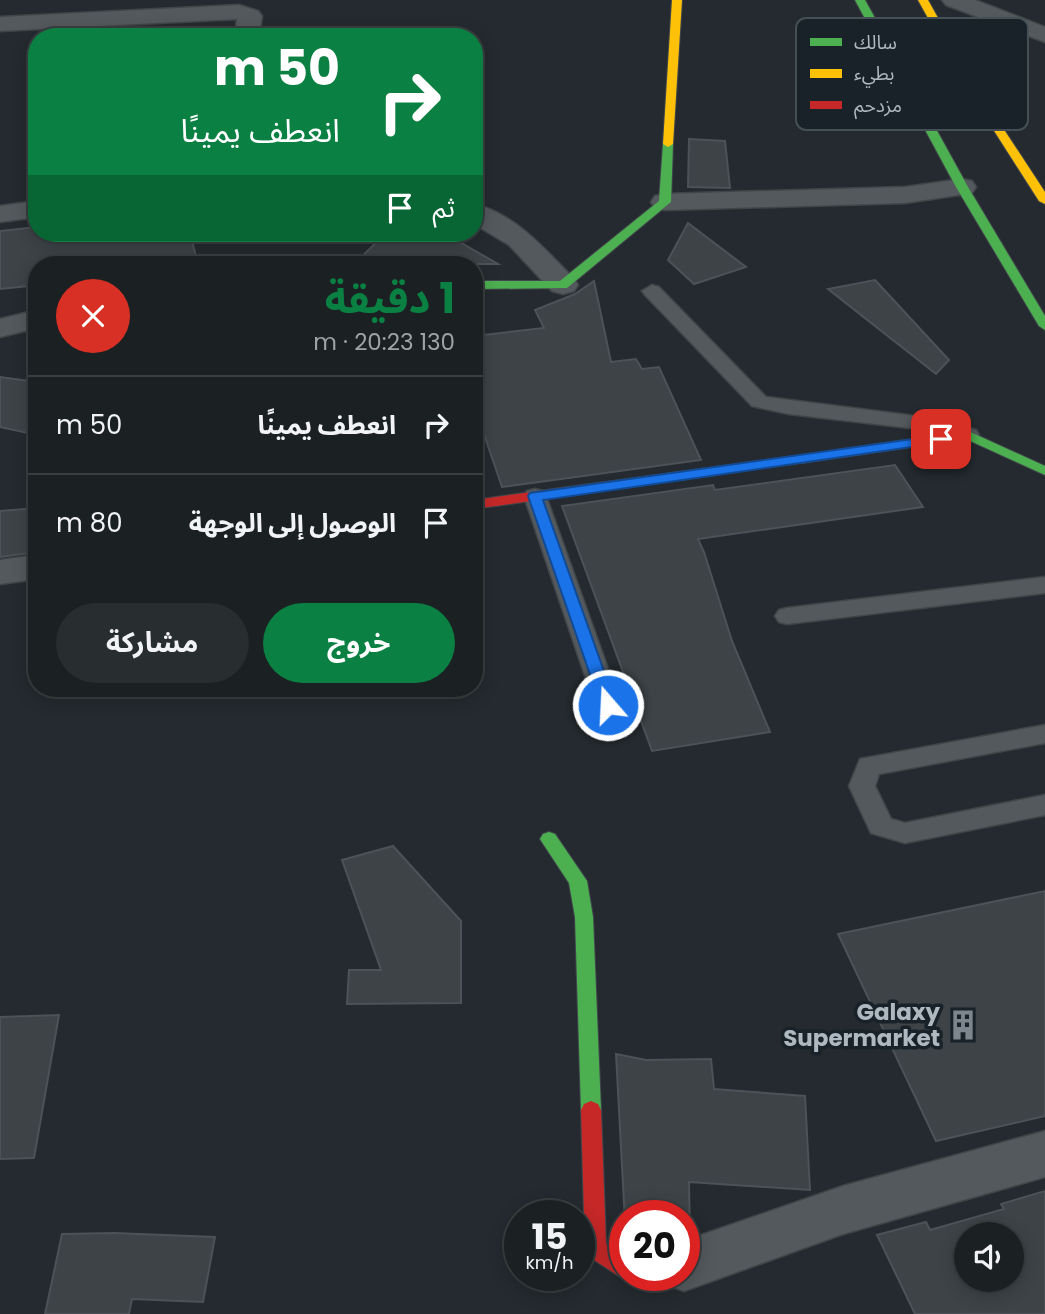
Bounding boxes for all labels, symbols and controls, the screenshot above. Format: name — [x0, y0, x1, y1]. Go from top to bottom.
legend — [796, 18, 1028, 130]
text: سالك — [854, 29, 897, 56]
text: 50 m — [214, 34, 340, 102]
icon: right — [364, 56, 455, 147]
text: بطيء — [854, 60, 894, 88]
text: مزدحم — [854, 92, 902, 120]
text: انعطف يمينًا — [180, 108, 340, 153]
icon: arrive — [381, 189, 419, 227]
text: ثم — [433, 190, 455, 226]
text: 1 دقيقة — [325, 269, 455, 328]
button: close — [56, 279, 130, 353]
text: 130 m · 20:23 — [313, 326, 455, 358]
icon: right — [417, 406, 455, 444]
text: 50 m — [56, 407, 122, 443]
text: انعطف يمينًا — [258, 407, 396, 443]
pin — [911, 409, 971, 469]
icon: arrive — [922, 420, 960, 458]
icon: arrive — [417, 504, 455, 542]
text: 80 m — [56, 505, 122, 541]
text: الوصول إلى الوجهة — [189, 505, 396, 541]
button: مشاركة — [56, 603, 249, 683]
button: خروج — [263, 603, 455, 683]
position arrow — [571, 668, 645, 742]
place label: Galaxy Supermarket — [783, 996, 940, 1054]
building icon: Galaxy Supermarket — [946, 1008, 980, 1042]
speed limit sign: 20 — [609, 1200, 700, 1291]
text: 15 — [532, 1212, 567, 1261]
map controls — [954, 1222, 1024, 1292]
button: sound — [954, 1222, 1024, 1292]
text: km/h — [526, 1250, 573, 1275]

